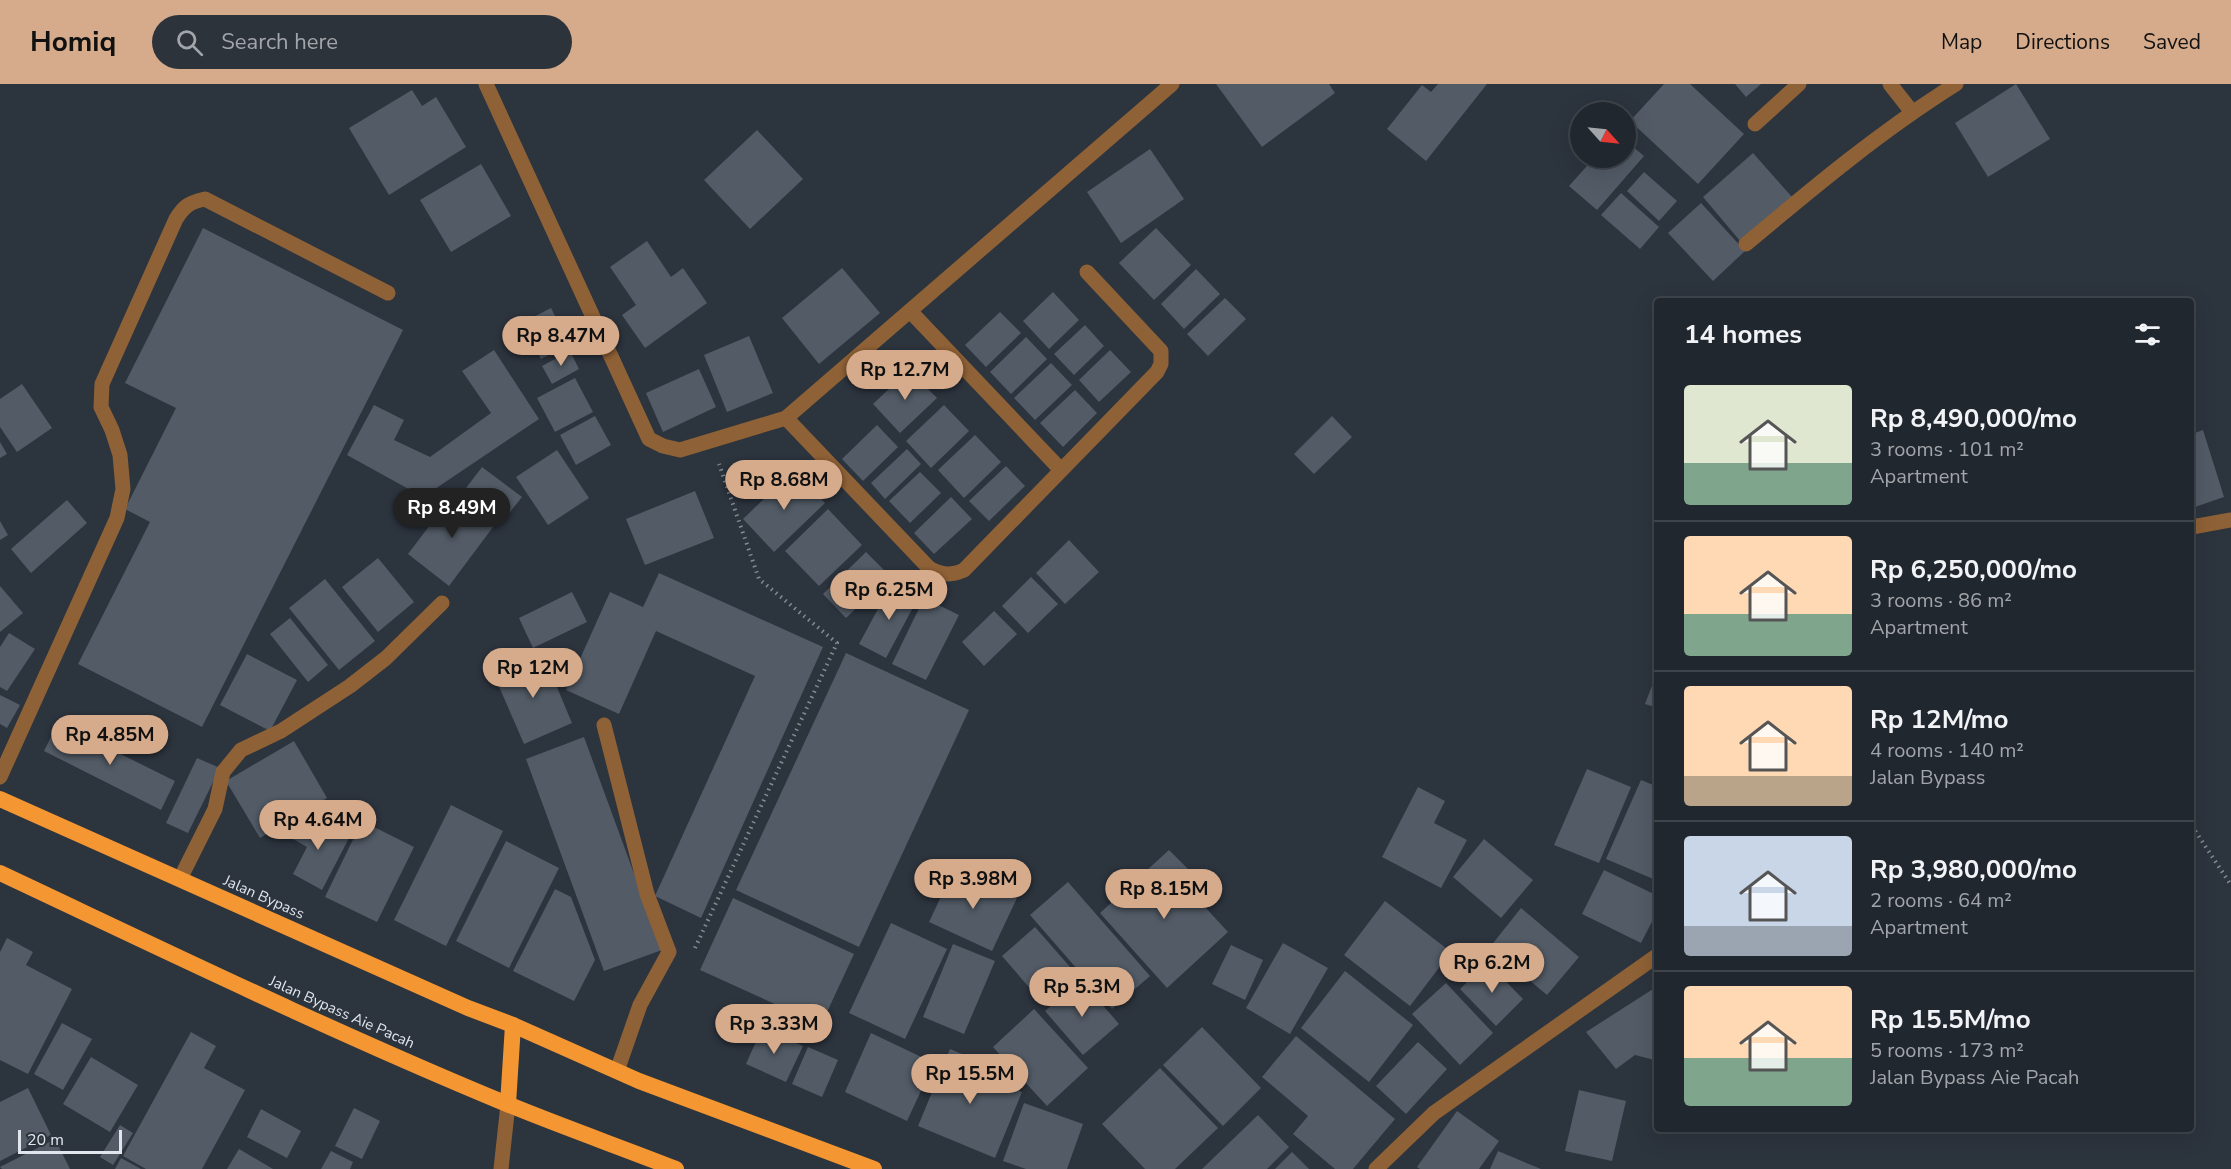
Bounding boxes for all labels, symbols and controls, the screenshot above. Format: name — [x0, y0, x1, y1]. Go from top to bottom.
search box — [152, 15, 572, 69]
text: Homiq — [30, 23, 116, 61]
icon: search — [173, 26, 206, 59]
text: Search here — [221, 27, 338, 57]
text: Map — [1941, 28, 1982, 56]
text: Directions — [2015, 28, 2110, 56]
text: Saved — [2143, 28, 2201, 56]
north arrow — [1570, 102, 1636, 168]
map controls — [1570, 102, 1636, 168]
pin: Rp 8.47M — [499, 316, 623, 367]
text: 14 homes — [1684, 317, 1802, 352]
icon: filters — [2131, 318, 2164, 351]
text: Rp 8.47M — [516, 322, 606, 349]
pin: Rp 12.7M — [843, 350, 967, 401]
text: Rp 12.7M — [860, 356, 950, 383]
text: Rp 8,490,000/mo — [1870, 401, 2077, 436]
icon: home — [1732, 409, 1804, 481]
text: 3 rooms · 101 m² — [1870, 436, 2024, 463]
pin: Rp 8.68M — [722, 460, 846, 511]
text: Apartment — [1870, 463, 1968, 490]
text: Rp 8.68M — [739, 466, 829, 493]
pin: Rp 8.49M — [390, 488, 514, 539]
text: Rp 8.49M — [407, 494, 497, 521]
text: Rp 6,250,000/mo — [1870, 552, 2077, 587]
icon: home — [1732, 560, 1804, 632]
pin: Rp 6.25M — [827, 570, 951, 621]
text: Rp 6.25M — [844, 576, 934, 603]
text: 3 rooms · 86 m² — [1870, 587, 2012, 614]
text: Apartment — [1870, 614, 1968, 641]
pin: Rp 12M — [484, 648, 582, 699]
text: Rp 12M — [497, 654, 569, 681]
text: Rp 12M/mo — [1870, 702, 2009, 737]
icon: home — [1732, 710, 1804, 782]
pin: Rp 4.85M — [48, 715, 172, 766]
text: Rp 4.85M — [65, 721, 155, 748]
text: 4 rooms · 140 m² — [1870, 737, 2024, 764]
text: Jalan Bypass — [1870, 764, 1985, 791]
pin: Rp 4.64M — [256, 800, 380, 851]
text: Rp 4.64M — [273, 806, 363, 833]
text: Rp 3,980,000/mo — [1870, 852, 2077, 887]
pin: Rp 3.98M — [911, 859, 1035, 910]
icon: home — [1732, 860, 1804, 932]
text: Rp 3.98M — [928, 865, 1018, 892]
pin: Rp 8.15M — [1102, 869, 1226, 920]
street label: Jalan Bypass — [219, 870, 308, 924]
text: Rp 8.15M — [1119, 875, 1209, 902]
text: 2 rooms · 64 m² — [1870, 887, 2012, 914]
text: Apartment — [1870, 914, 1968, 941]
pin: Rp 6.2M — [1437, 943, 1547, 994]
text: Rp 6.2M — [1453, 949, 1531, 976]
pin: Rp 5.3M — [1027, 967, 1137, 1018]
street label: Jalan Bypass Aie Pacah — [265, 971, 418, 1053]
text: Rp 5.3M — [1043, 973, 1121, 1000]
text: Rp 15.5M/mo — [1870, 1002, 2031, 1037]
pin: Rp 3.33M — [712, 1004, 836, 1055]
text: Rp 3.33M — [729, 1010, 819, 1037]
icon: home — [1732, 1010, 1804, 1082]
text: 5 rooms · 173 m² — [1870, 1037, 2024, 1064]
pin: Rp 15.5M — [908, 1054, 1032, 1105]
text: Rp 15.5M — [925, 1060, 1015, 1087]
text: Jalan Bypass Aie Pacah — [1870, 1064, 2079, 1091]
scale bar — [18, 1127, 122, 1154]
text: 20 m — [27, 1129, 64, 1151]

